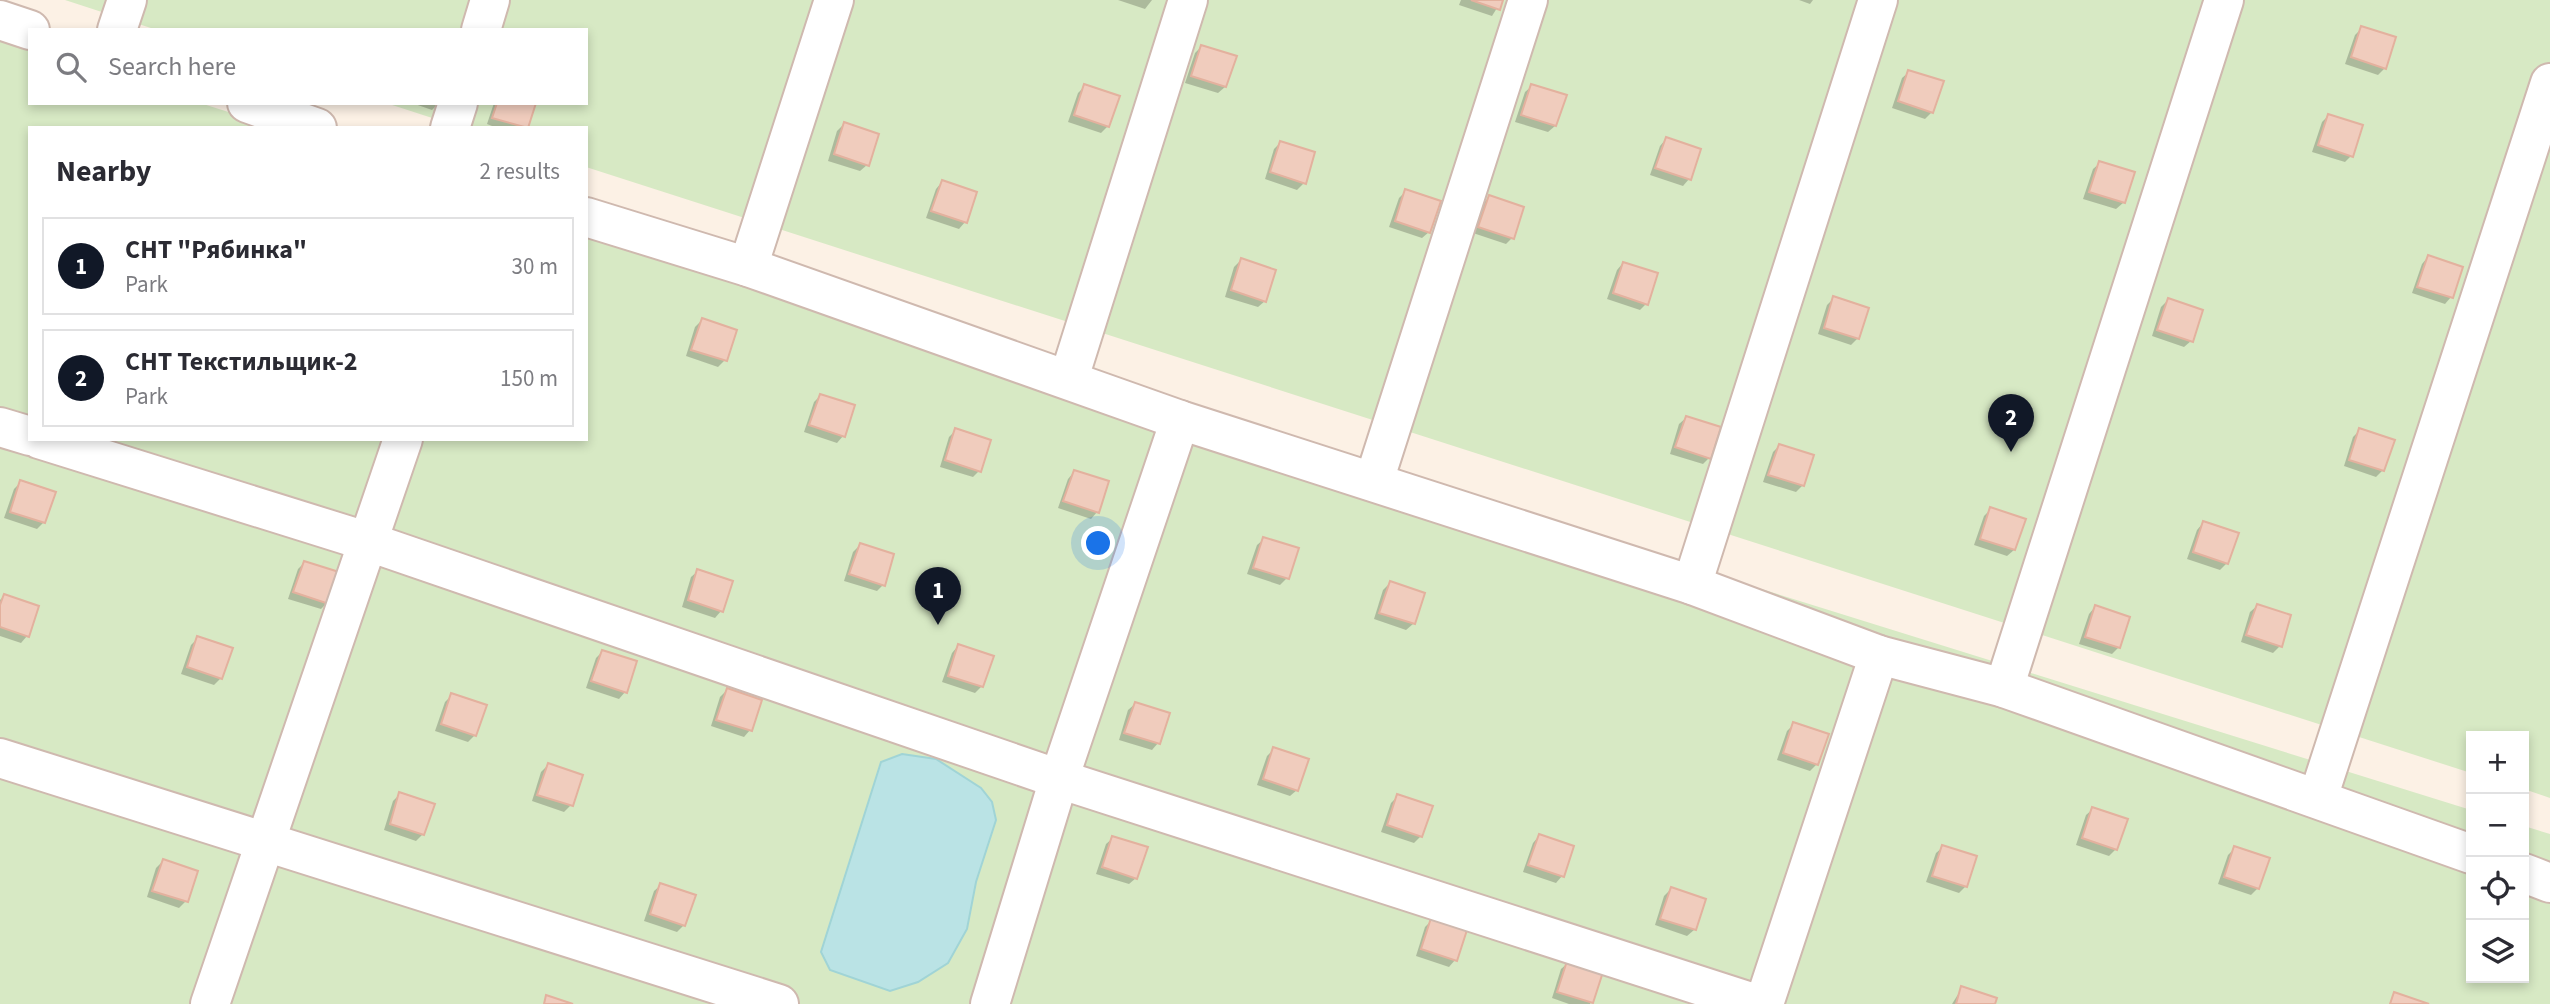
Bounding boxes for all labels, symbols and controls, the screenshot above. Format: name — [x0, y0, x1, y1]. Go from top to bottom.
search box — [28, 28, 588, 105]
icon: search — [52, 48, 90, 86]
text: Search here — [108, 48, 236, 85]
text: Nearby — [56, 150, 151, 193]
text: 2 results — [480, 155, 560, 188]
text: СНТ "Рябинка" — [125, 231, 307, 268]
text: 1 — [75, 250, 87, 283]
text: 30 m — [511, 250, 558, 283]
text: Park — [125, 268, 168, 301]
text: СНТ Текстильщик-2 — [125, 343, 358, 380]
text: 2 — [75, 362, 87, 395]
text: 150 m — [500, 362, 558, 395]
text: Park — [125, 380, 168, 413]
pin: 2 — [1988, 394, 2034, 452]
your location — [1081, 526, 1115, 560]
pin: 1 — [915, 567, 961, 625]
map controls — [2466, 731, 2529, 983]
button: + — [2466, 731, 2529, 794]
button: − — [2466, 794, 2529, 857]
button: locate — [2466, 857, 2529, 920]
button: layers — [2466, 920, 2529, 983]

